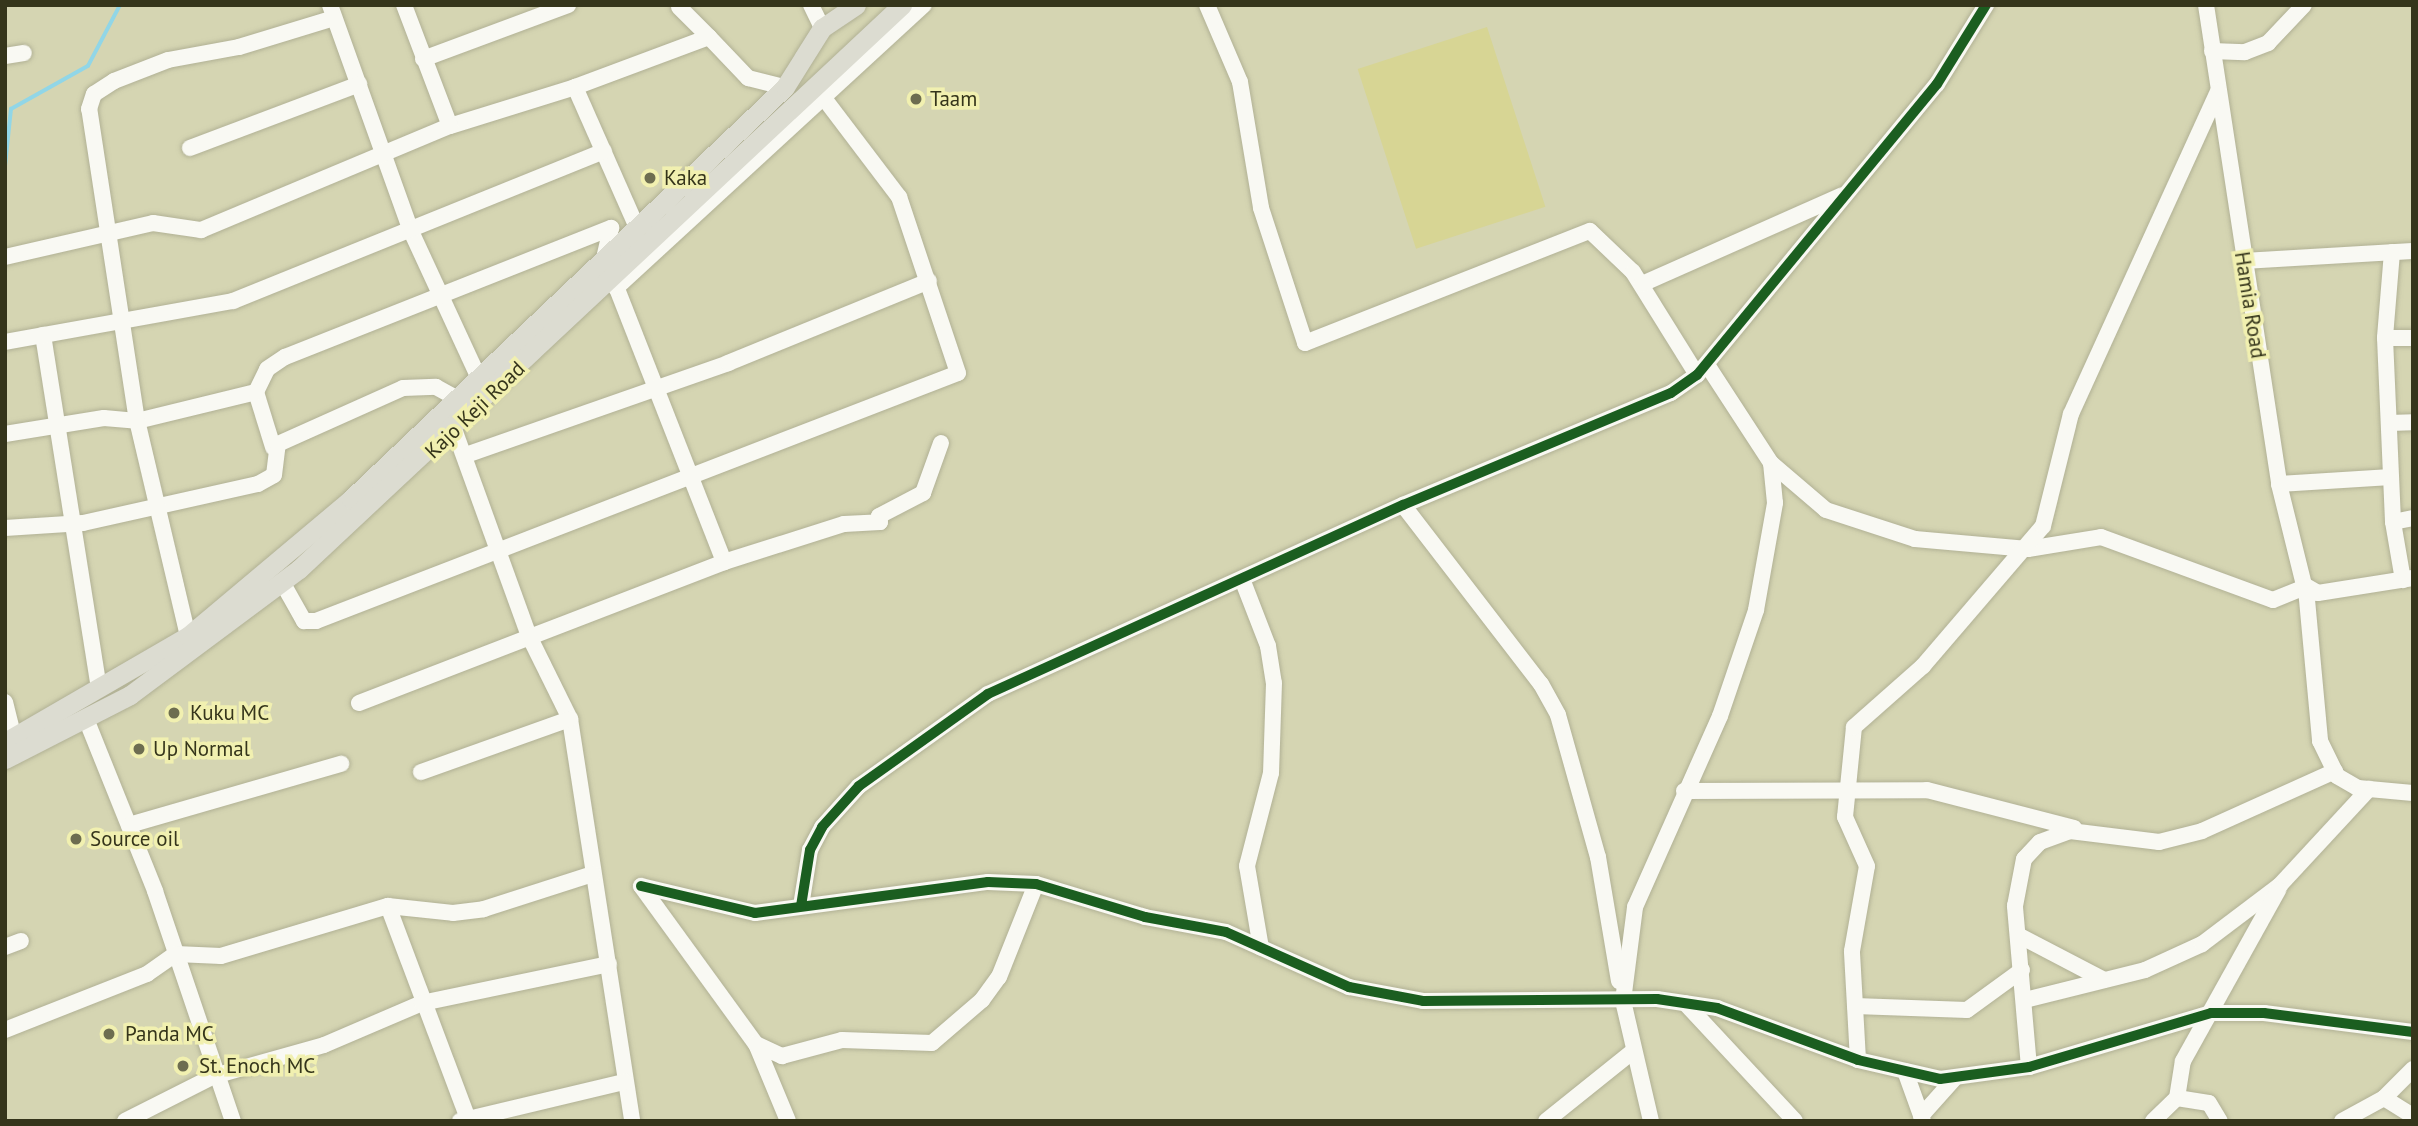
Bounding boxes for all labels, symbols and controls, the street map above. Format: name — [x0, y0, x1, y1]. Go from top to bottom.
place label: Taam — [930, 86, 977, 112]
marker: Taam — [908, 91, 924, 107]
place label: Kaka — [664, 165, 707, 191]
marker: Kaka — [642, 170, 658, 186]
street label: Hamia Road — [2229, 250, 2271, 360]
street label: Kajo Keji Road — [420, 356, 530, 464]
place label: Kuku MC — [190, 700, 269, 726]
marker: Kuku MC — [164, 703, 184, 723]
place label: Up Normal — [153, 736, 250, 762]
marker: Up Normal — [131, 741, 147, 757]
place label: Source oil — [90, 826, 179, 852]
marker: Source oil — [68, 831, 84, 847]
place label: Panda MC — [125, 1021, 214, 1047]
marker: Panda MC — [99, 1024, 119, 1044]
place label: St. Enoch MC — [199, 1053, 317, 1079]
marker: St. Enoch MC — [173, 1056, 193, 1076]

